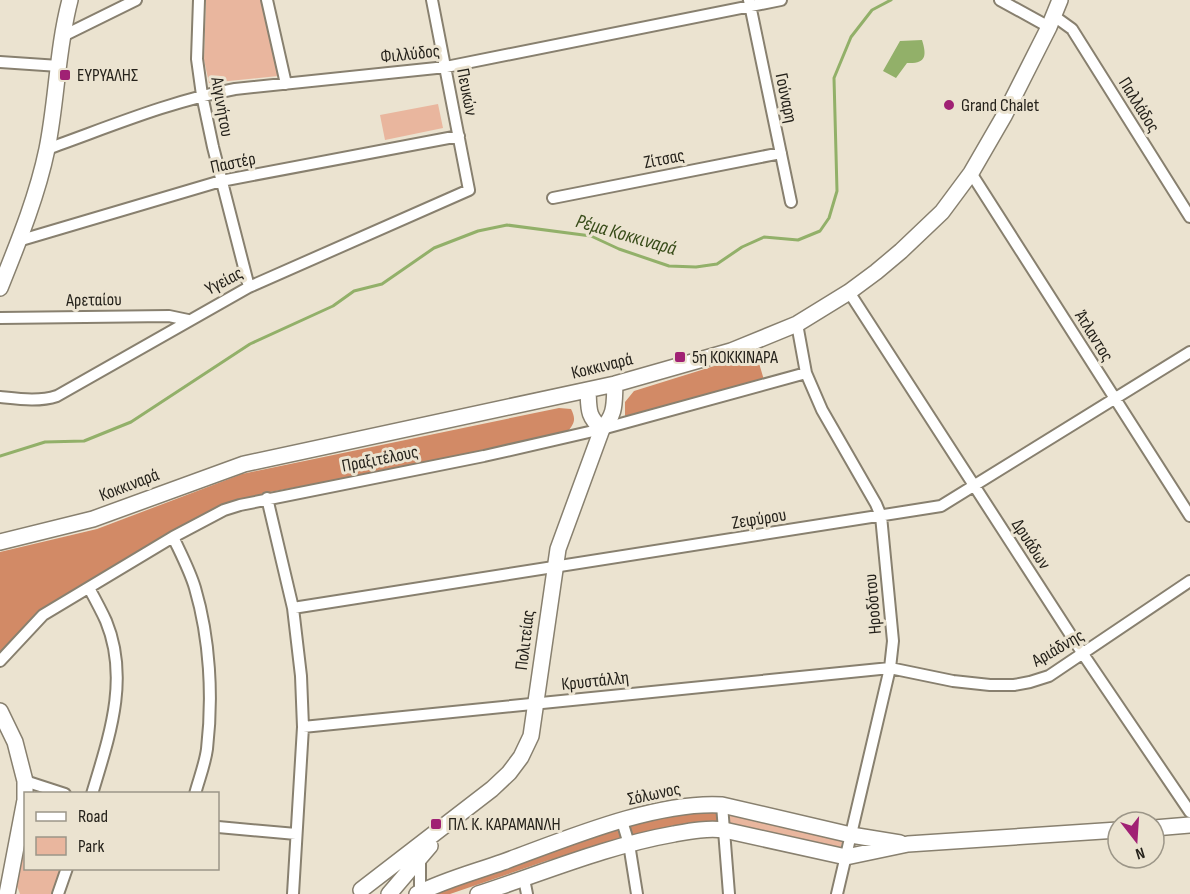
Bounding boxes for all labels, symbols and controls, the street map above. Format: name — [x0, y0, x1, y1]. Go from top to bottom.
street label: Φιλλύδος — [379, 40, 441, 68]
place label: ΕΥΡΥΑΛΗΣ — [77, 65, 138, 86]
street label: Πευκών — [452, 67, 482, 117]
marker: ΕΥΡΥΑΛΗΣ — [58, 68, 72, 82]
street label: Γούναρη — [770, 71, 802, 125]
street label: Παλλάδος — [1114, 74, 1164, 136]
street label: Αιγινήτου — [206, 75, 238, 138]
place label: Grand Chalet — [961, 95, 1040, 116]
marker: Grand Chalet — [942, 98, 956, 112]
street label: Ζίτσας — [642, 145, 686, 173]
street label: Παστέρ — [209, 148, 257, 178]
water label: Ρέμα Κοκκιναρά — [573, 209, 679, 261]
street label: Υγείας — [202, 262, 246, 300]
street label: Αρεταίου — [65, 289, 122, 311]
street label: Άτλαντος — [1070, 306, 1118, 366]
place label: 5η ΚΟΚΚΙΝΑΡΑ — [692, 347, 778, 368]
street label: Κοκκιναρά — [569, 348, 635, 384]
marker: 5η ΚΟΚΚΙΝΑΡΑ — [673, 350, 687, 364]
street label: Πραξιτέλους — [340, 441, 420, 477]
street label: Κοκκιναρά — [96, 464, 162, 506]
street label: Ζεφύρου — [730, 504, 788, 534]
street label: Δρυάδων — [1007, 515, 1055, 573]
street label: Ηροδότου — [860, 573, 886, 635]
street label: Πολιτείας — [511, 609, 539, 671]
street label: Αριάδνης — [1027, 625, 1088, 672]
street label: Κρυστάλλη — [560, 667, 630, 695]
street label: Σόλωνος — [626, 778, 682, 810]
legend — [24, 792, 219, 870]
text: Road — [78, 806, 108, 827]
north arrow — [1106, 810, 1166, 870]
place label: ΠΛ. Κ. ΚΑΡΑΜΑΝΛΗ — [448, 814, 561, 835]
marker: ΠΛ. Κ. ΚΑΡΑΜΑΝΛΗ — [429, 817, 443, 831]
text: Park — [78, 836, 104, 857]
text: N — [1133, 843, 1147, 863]

